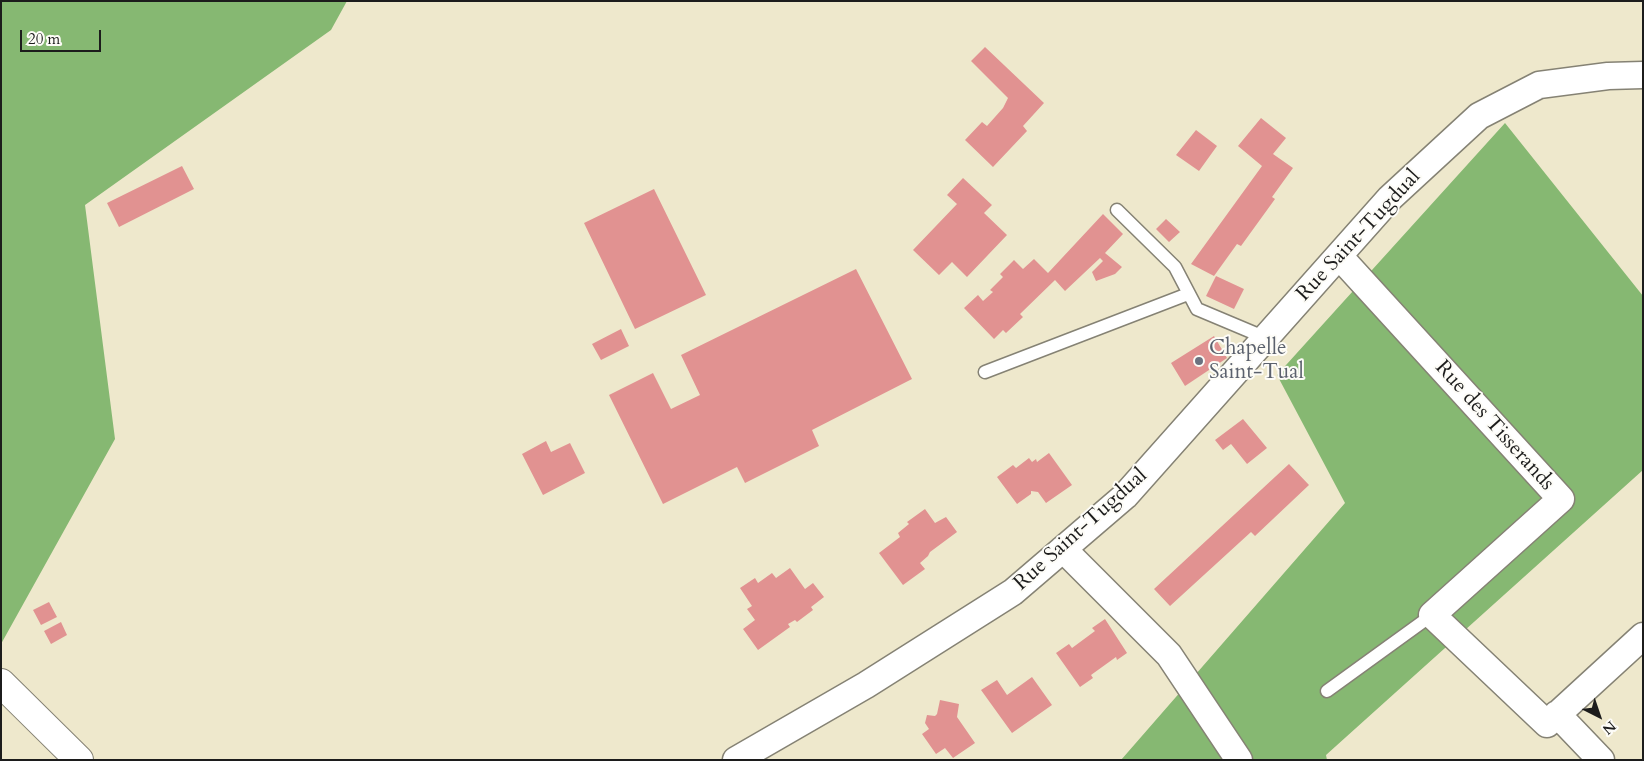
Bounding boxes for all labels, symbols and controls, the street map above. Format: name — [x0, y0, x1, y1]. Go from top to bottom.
scale bar — [22, 20, 104, 52]
text: 20 m — [28, 29, 60, 49]
street label: Rue Saint-Tugdual — [1292, 165, 1426, 307]
place label: Chapelle Saint-Tual — [1209, 336, 1304, 386]
marker: Chapelle Saint-Tual — [1193, 355, 1205, 367]
street label: Rue des Tisserands — [1429, 356, 1559, 496]
street label: Rue Saint-Tugdual — [1009, 464, 1153, 596]
north arrow — [1574, 691, 1624, 741]
text: N — [1598, 717, 1620, 739]

